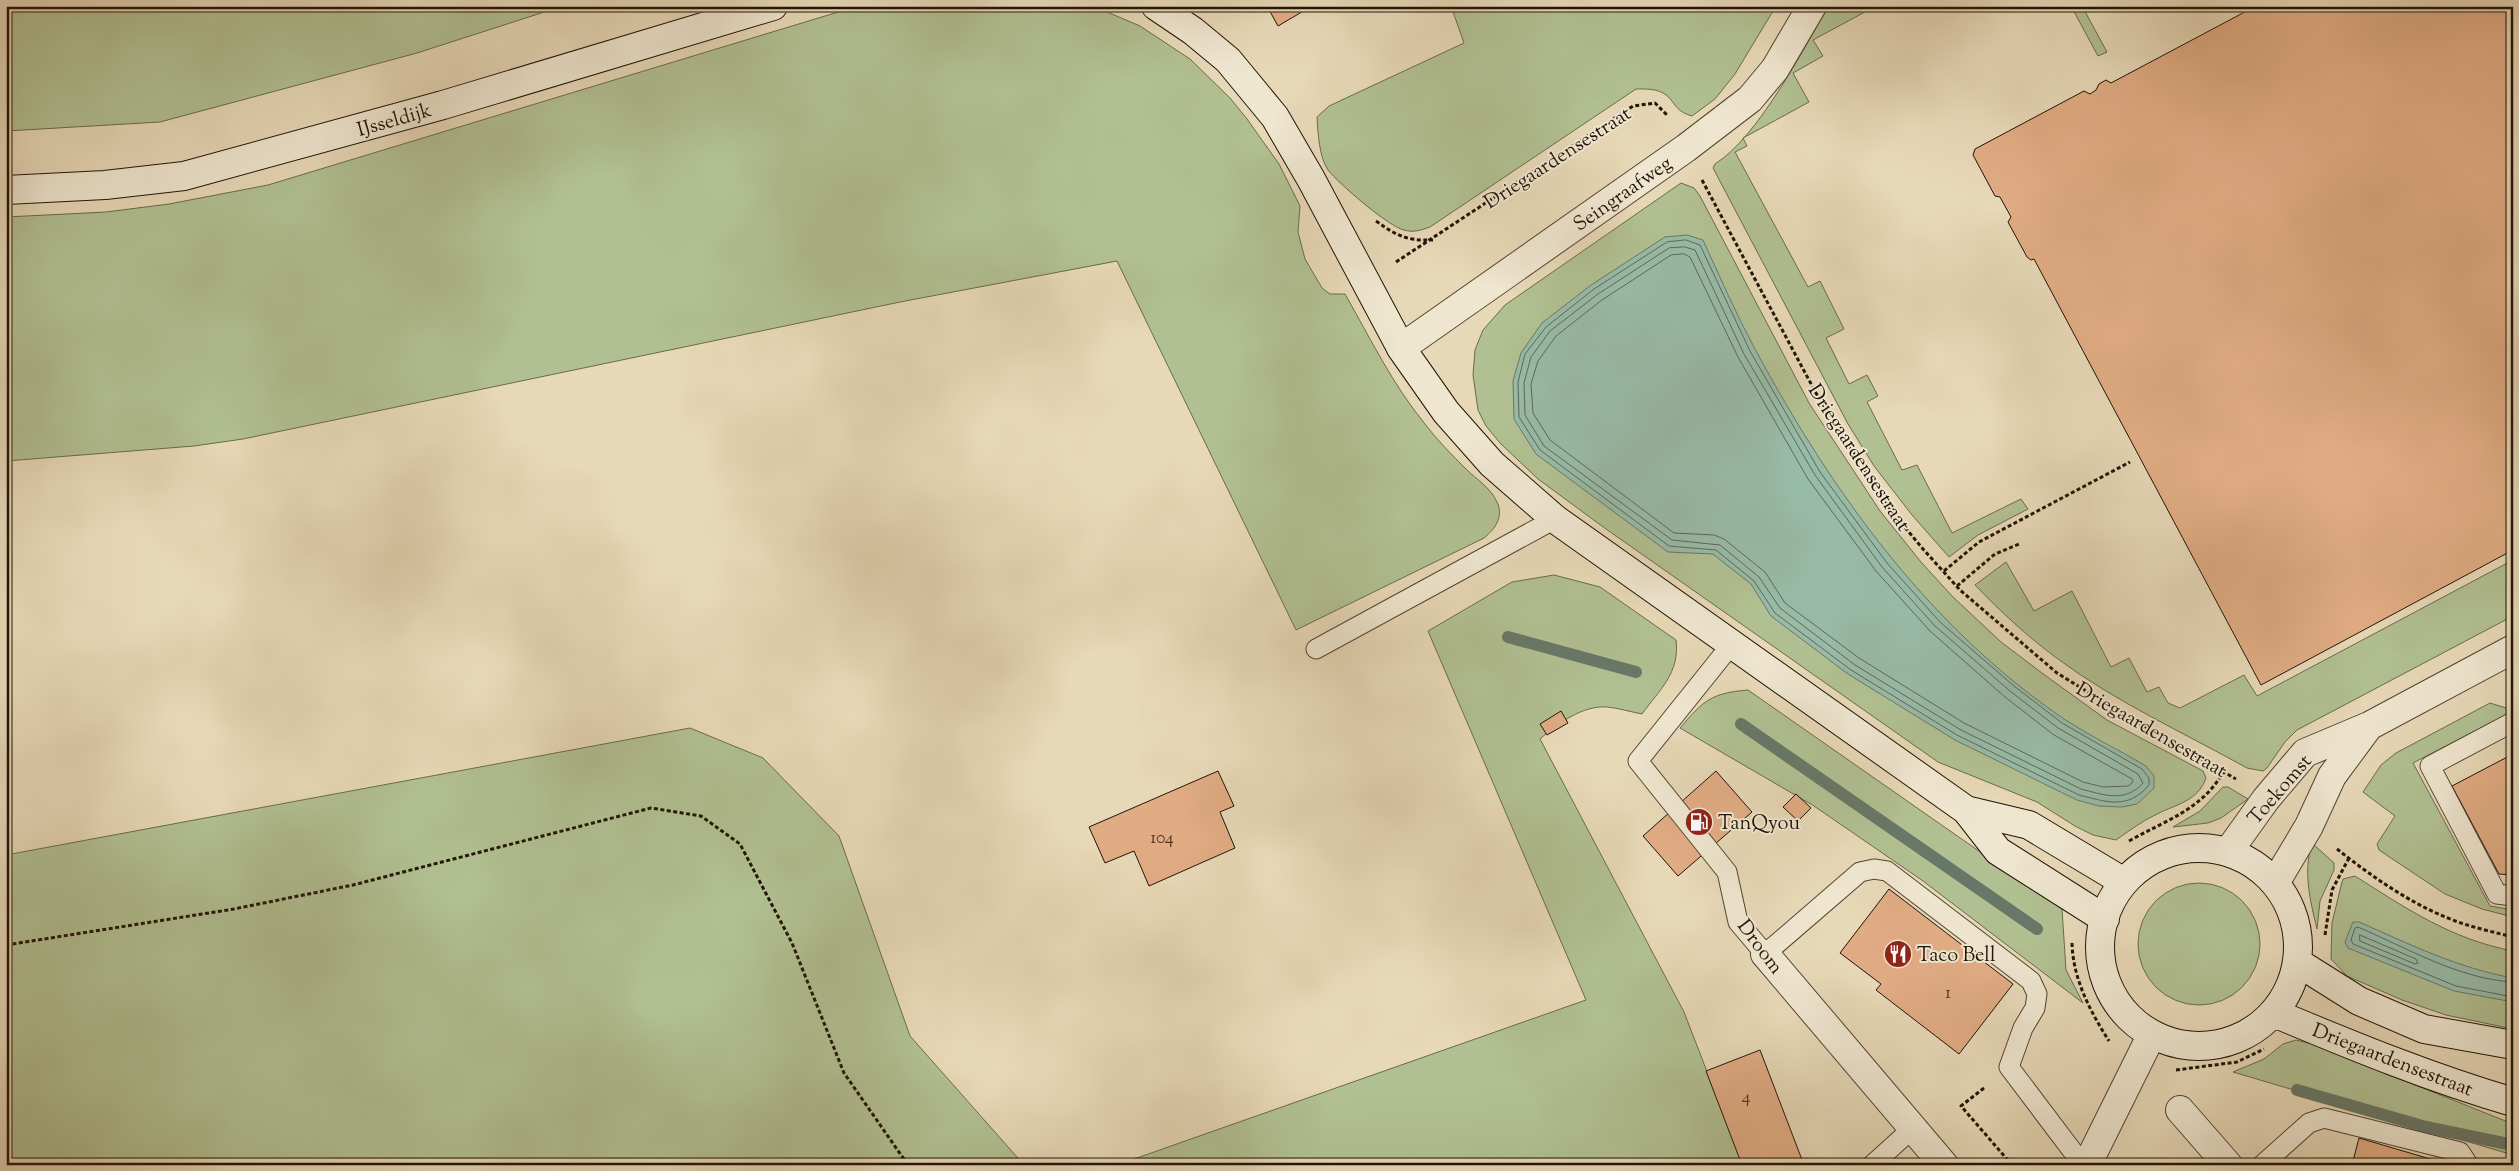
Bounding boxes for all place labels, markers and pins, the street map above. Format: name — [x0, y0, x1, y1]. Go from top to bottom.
fuel station icon: TanQyou — [1684, 807, 1714, 837]
place label: TanQyou — [1718, 810, 1800, 839]
restaurant icon: Taco Bell — [1883, 939, 1913, 969]
place label: Taco Bell — [1917, 942, 1996, 971]

